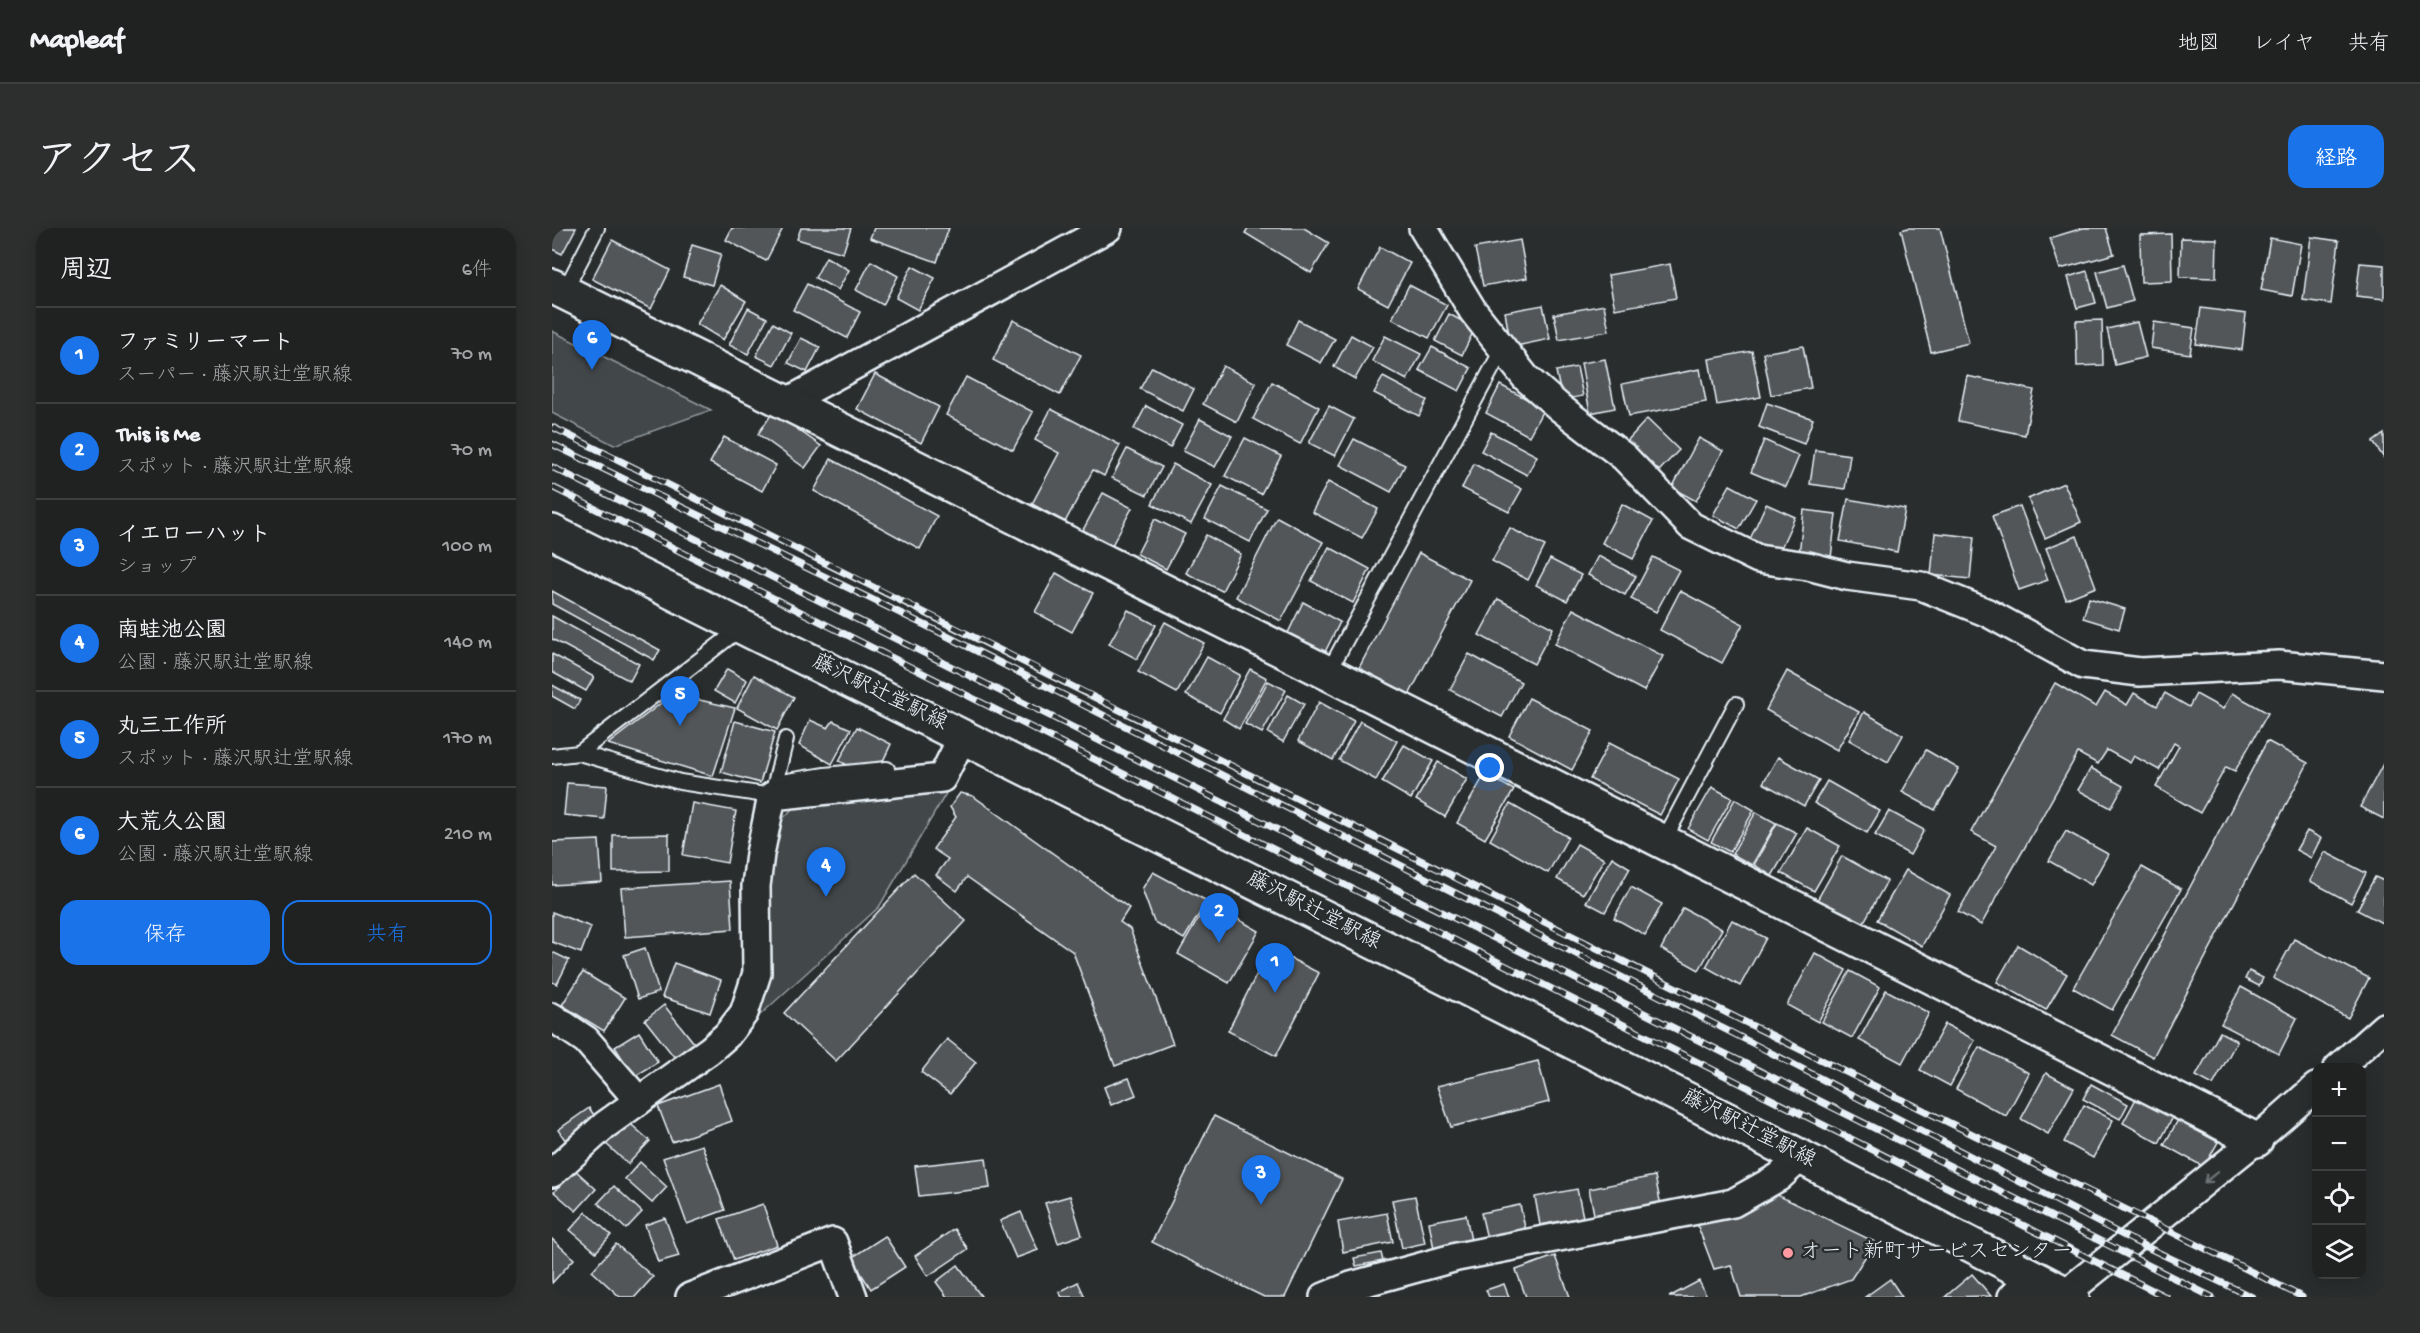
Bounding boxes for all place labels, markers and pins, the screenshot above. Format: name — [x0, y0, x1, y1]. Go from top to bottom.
pin: 6 — [572, 320, 612, 370]
pin: 5 — [660, 676, 700, 726]
pin: 4 — [806, 848, 846, 897]
pin: 2 — [1200, 894, 1238, 943]
pin: 1 — [1256, 944, 1294, 993]
pin: 3 — [1242, 1156, 1280, 1205]
place label: オート新町サービスセンター — [1800, 1240, 2072, 1266]
marker: オート新町サービスセンター — [1781, 1246, 1795, 1260]

